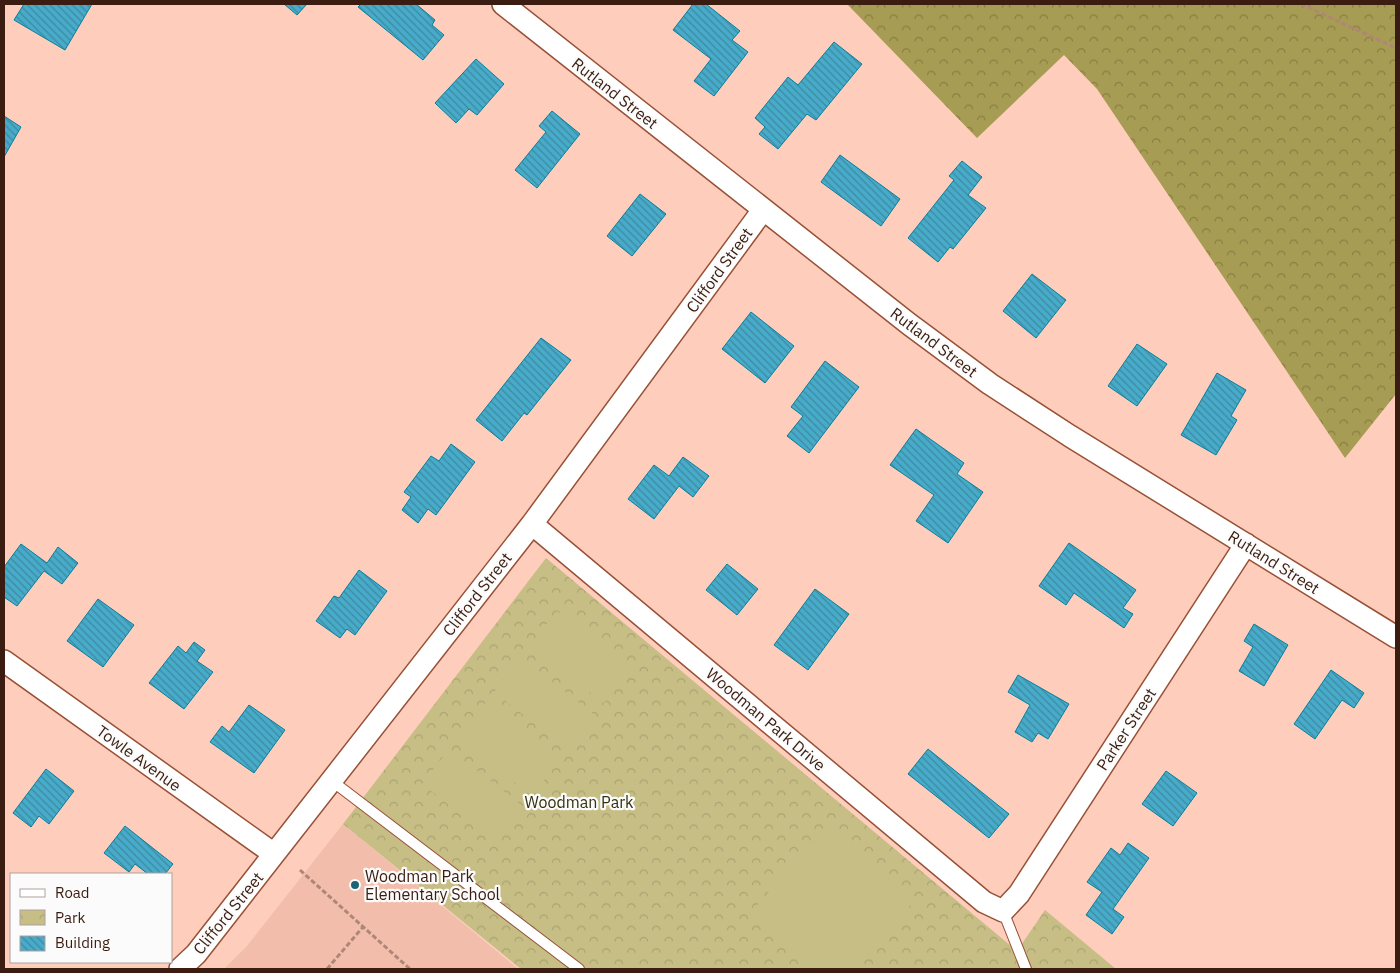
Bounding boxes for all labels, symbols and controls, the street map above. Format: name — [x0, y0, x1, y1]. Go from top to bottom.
street label: Rutland Street — [568, 53, 662, 133]
street label: Clifford Street — [681, 224, 757, 316]
street label: Rutland Street — [887, 303, 981, 381]
street label: Rutland Street — [1225, 526, 1323, 598]
street label: Clifford Street — [438, 548, 516, 640]
street label: Woodman Park Drive — [702, 663, 830, 775]
street label: Parker Street — [1092, 684, 1160, 774]
street label: Towle Avenue — [93, 721, 185, 795]
park label: Woodman Park — [525, 792, 634, 812]
place label: Woodman Park Elementary School — [365, 866, 500, 904]
street label: Clifford Street — [189, 868, 267, 958]
legend — [10, 873, 172, 963]
marker: Woodman Park Elementary School — [349, 879, 361, 891]
text: Road — [55, 883, 90, 902]
text: Park — [55, 908, 85, 927]
text: Building — [55, 933, 110, 952]

